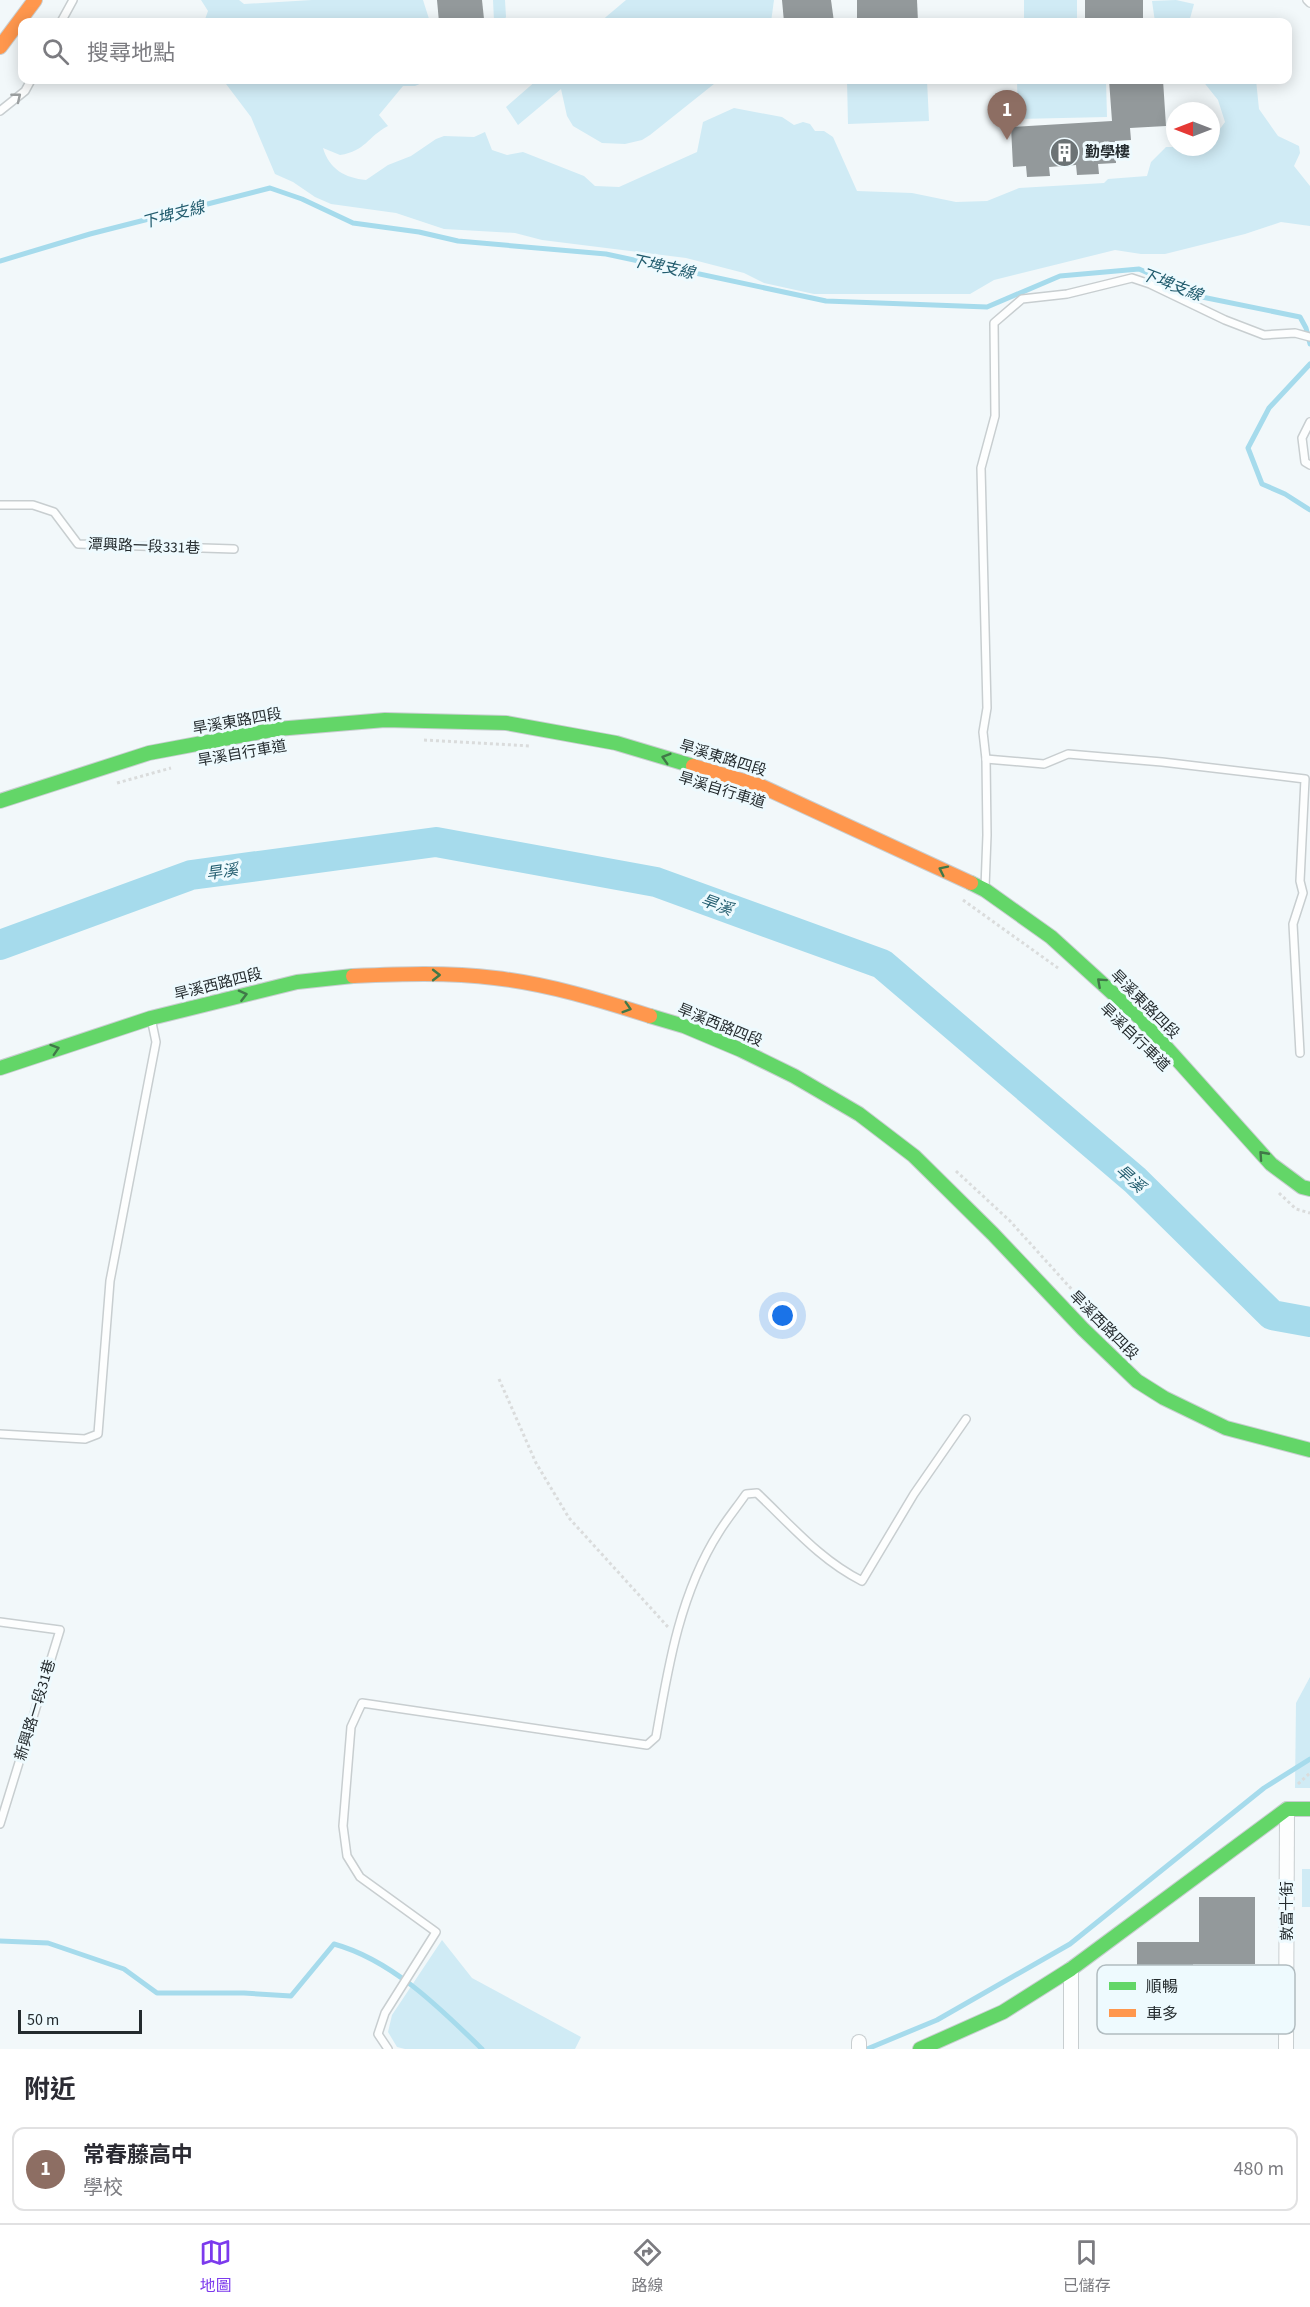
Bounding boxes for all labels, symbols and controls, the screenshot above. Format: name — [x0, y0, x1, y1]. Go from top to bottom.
search box — [18, 18, 1292, 84]
icon: search — [39, 35, 72, 68]
text: 搜尋地點 — [87, 37, 175, 69]
pin: 1 — [988, 90, 1026, 140]
one-way arrow — [11, 93, 22, 104]
north arrow — [1166, 102, 1220, 156]
building icon: 勤學樓 — [1048, 136, 1080, 168]
place label: 勤學樓 — [1085, 142, 1130, 163]
water label: 下埤支線 — [139, 196, 209, 234]
water label: 下埤支線 — [629, 250, 698, 285]
water label: 下埤支線 — [1138, 263, 1207, 307]
street label: 潭興路一段331巷 — [87, 534, 201, 559]
street label: 旱溪東路四段 — [191, 703, 283, 740]
street label: 旱溪自行車道 — [196, 735, 288, 772]
street label: 旱溪東路四段 — [677, 735, 769, 782]
one-way arrow — [661, 753, 672, 765]
street label: 旱溪自行車道 — [676, 767, 768, 814]
water label: 旱溪 — [205, 859, 241, 885]
one-way arrow — [938, 866, 949, 878]
water label: 旱溪 — [698, 889, 737, 921]
street label: 旱溪西路四段 — [172, 963, 264, 1006]
street label: 旱溪東路四段 — [1105, 965, 1184, 1044]
one-way arrow — [431, 969, 440, 981]
one-way arrow — [1097, 979, 1108, 990]
one-way arrow — [237, 990, 247, 1003]
street label: 旱溪西路四段 — [674, 999, 765, 1052]
street label: 旱溪自行車道 — [1095, 999, 1174, 1076]
one-way arrow — [621, 1001, 632, 1013]
one-way arrow — [49, 1044, 60, 1057]
one-way arrow — [1259, 1151, 1270, 1162]
water label: 旱溪 — [1111, 1160, 1151, 1199]
street label: 旱溪西路四段 — [1064, 1286, 1143, 1365]
your location — [768, 1301, 797, 1330]
street label: 新興路一段31巷 — [10, 1657, 61, 1763]
street label: 敦富十街 — [1277, 1881, 1298, 1941]
legend — [1097, 1965, 1295, 2034]
text: 順暢 — [1146, 1976, 1178, 1998]
text: 車多 — [1146, 2003, 1178, 2025]
scale bar — [18, 2007, 142, 2034]
text: 50 m — [27, 2009, 59, 2031]
text: 附近 — [24, 2071, 76, 2108]
text: 常春藤高中 — [83, 2139, 193, 2171]
text: 1 — [40, 2155, 51, 2183]
text: 480 m — [1234, 2155, 1284, 2183]
text: 學校 — [83, 2174, 123, 2202]
tab: 地圖 — [199, 2236, 232, 2297]
tab: 路線 — [631, 2236, 664, 2297]
tab: 已儲存 — [1063, 2236, 1111, 2297]

